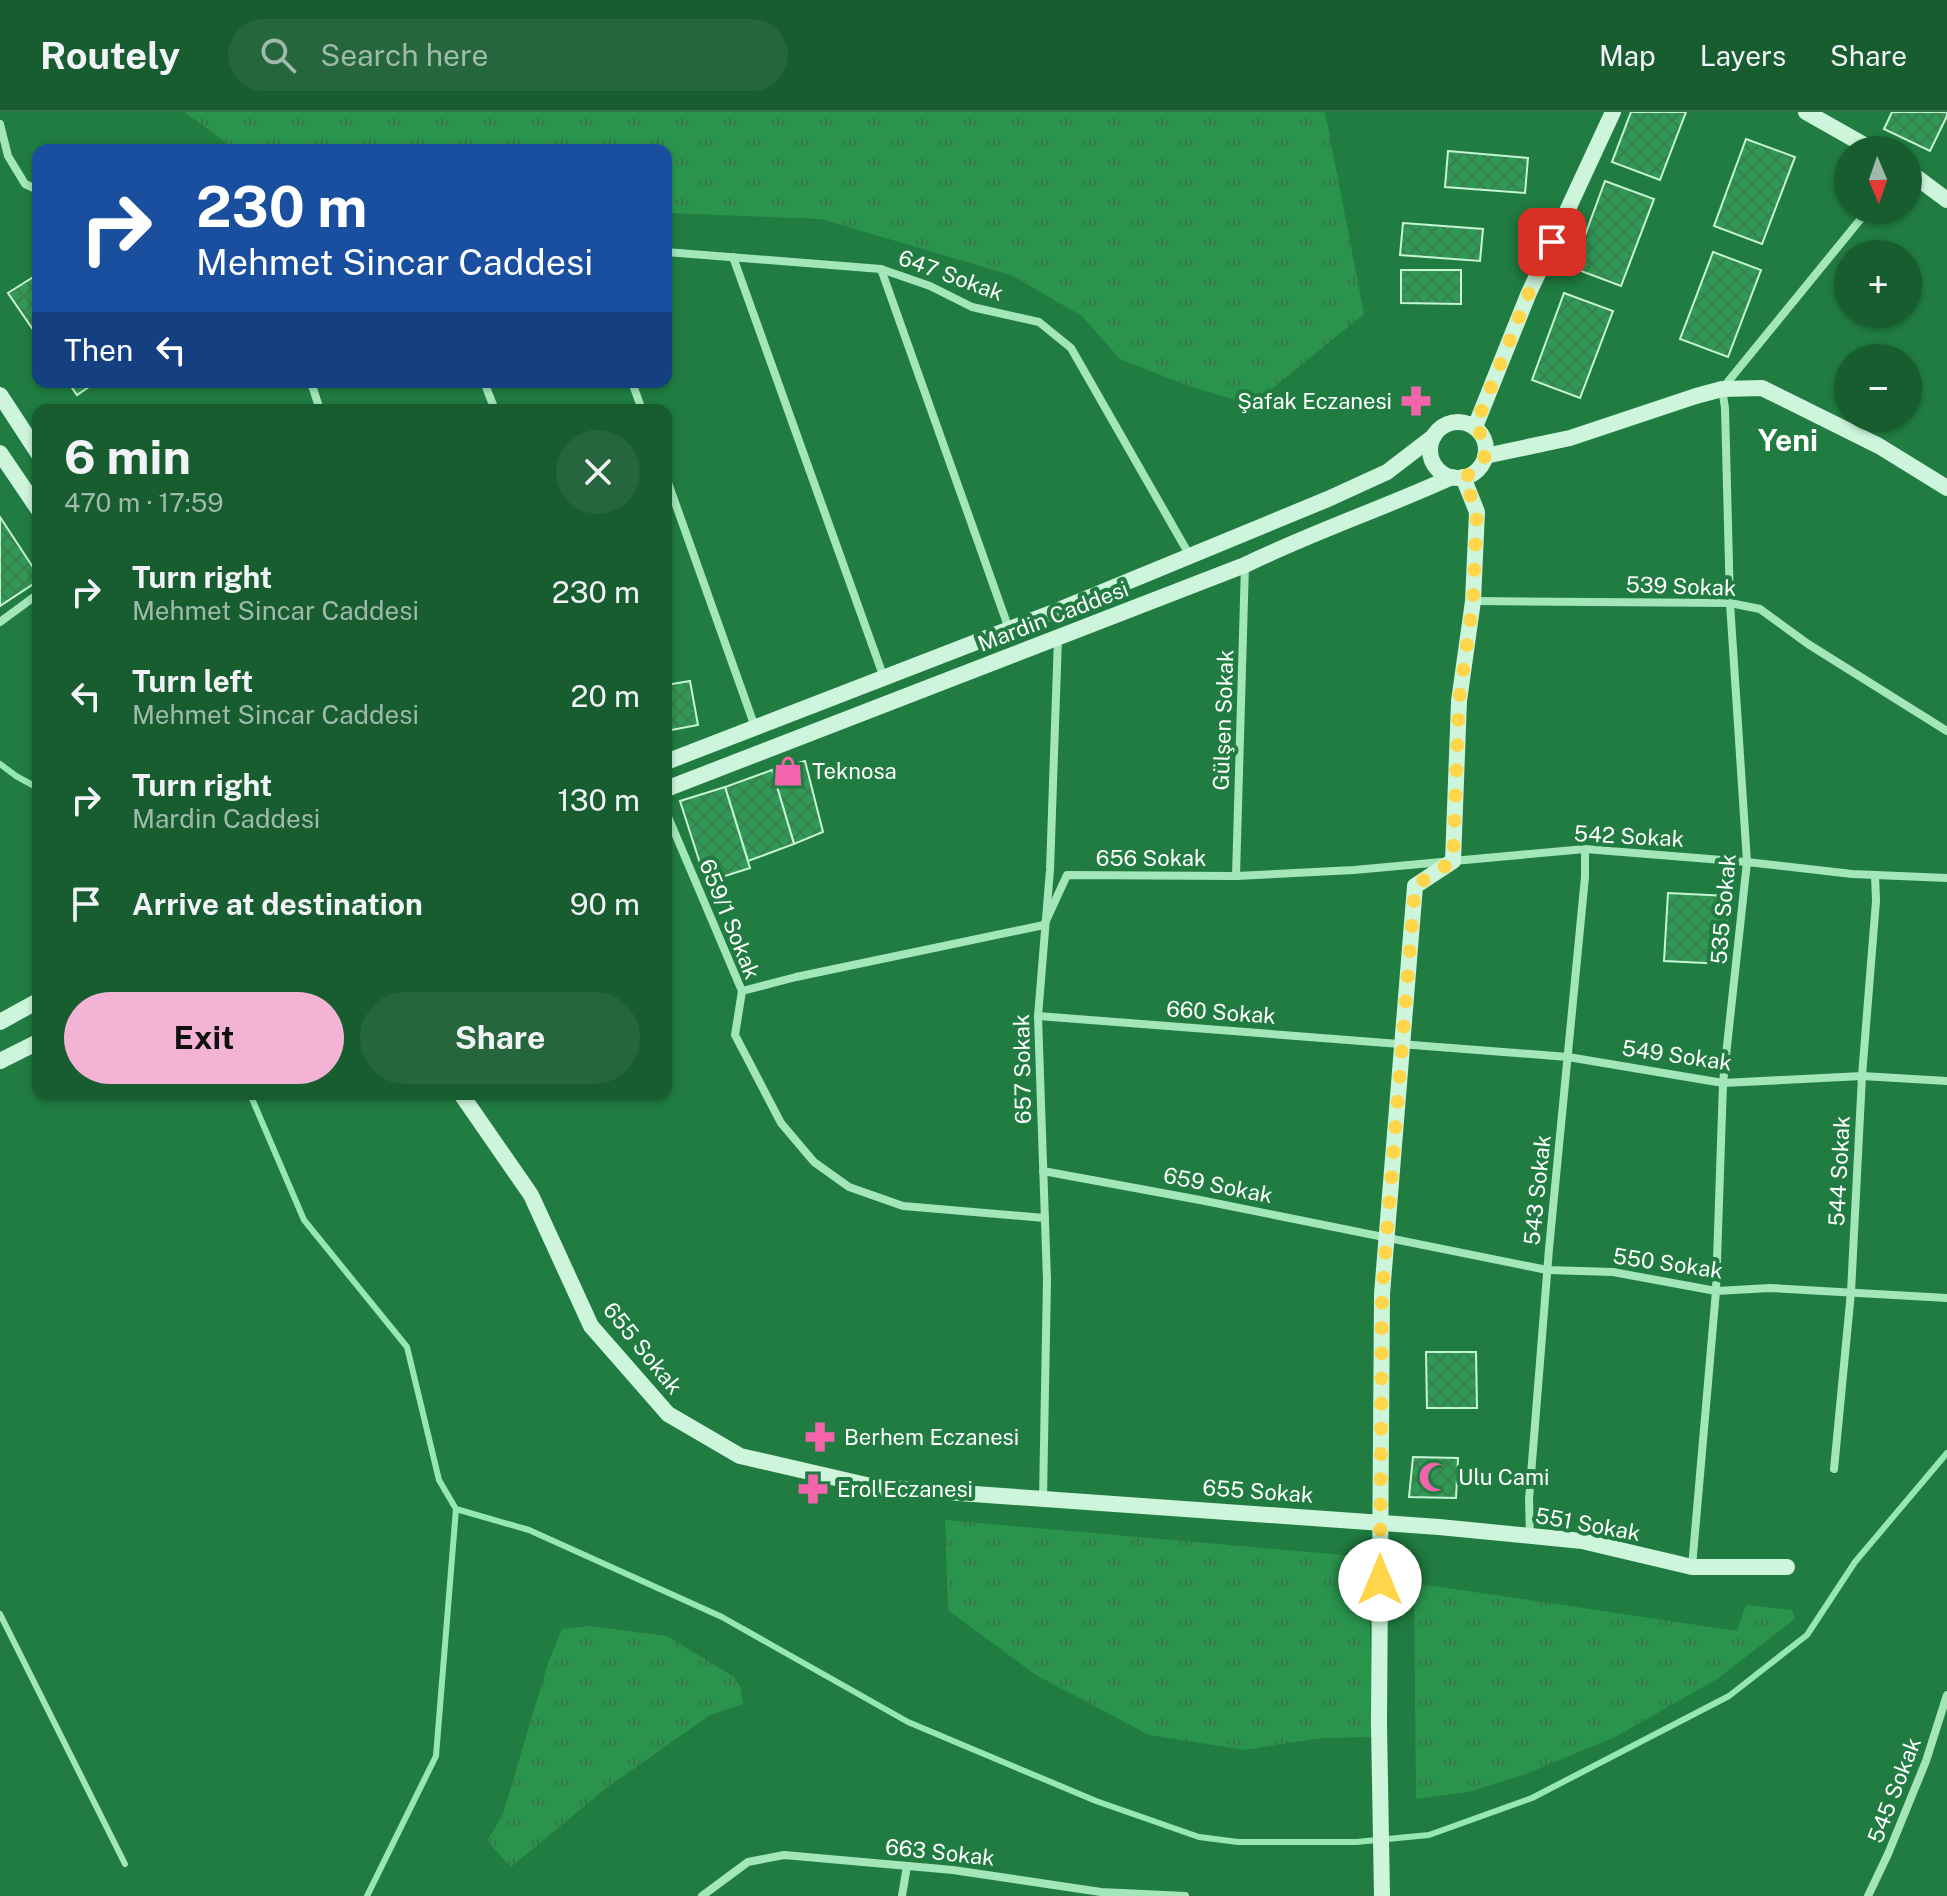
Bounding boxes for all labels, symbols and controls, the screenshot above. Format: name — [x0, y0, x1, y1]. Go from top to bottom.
search box — [228, 19, 788, 91]
text: Routely — [40, 33, 180, 78]
icon: search — [256, 33, 300, 77]
text: Search here — [320, 37, 489, 73]
text: Map — [1599, 39, 1656, 72]
text: Layers — [1700, 39, 1786, 72]
text: Share — [1830, 39, 1907, 72]
north arrow — [1834, 136, 1922, 224]
map controls — [1834, 136, 1922, 432]
text: 230 m — [196, 174, 368, 240]
icon: right — [64, 176, 168, 280]
pin — [1518, 208, 1586, 276]
icon: arrive — [1530, 220, 1574, 264]
button: + — [1834, 240, 1922, 328]
text: Mehmet Sincar Caddesi — [196, 241, 593, 283]
street label: 647 Sokak — [895, 244, 1007, 306]
icon: left — [149, 328, 193, 372]
text: Then — [64, 332, 133, 368]
button: − — [1834, 344, 1922, 432]
pharmacy icon: Şafak Eczanesi — [1399, 384, 1433, 418]
place label: Şafak Eczanesi — [1237, 388, 1392, 414]
district label: Yeni — [1758, 422, 1818, 458]
text: 6 min — [64, 428, 191, 485]
button: close — [556, 430, 640, 514]
text: 470 m · 17:59 — [64, 487, 224, 518]
text: Turn right — [132, 559, 272, 595]
icon: right — [64, 570, 108, 614]
street label: 539 Sokak — [1625, 571, 1737, 601]
text: 230 m — [552, 574, 640, 610]
street label: Mardin Caddesi — [974, 575, 1132, 657]
text: Mehmet Sincar Caddesi — [132, 595, 419, 626]
street label: Gülşen Sokak — [1208, 649, 1238, 791]
text: Turn left — [132, 663, 253, 699]
icon: left — [64, 674, 108, 718]
text: 20 m — [571, 678, 640, 714]
text: Mehmet Sincar Caddesi — [132, 699, 419, 730]
shop icon: Teknosa — [771, 754, 805, 788]
place label: Teknosa — [812, 758, 897, 784]
text: Turn right — [132, 767, 272, 803]
icon: right — [64, 778, 108, 822]
text: 130 m — [557, 782, 640, 818]
text: Mardin Caddesi — [132, 803, 320, 834]
street label: 542 Sokak — [1573, 820, 1685, 852]
street label: 656 Sokak — [1096, 845, 1206, 871]
street label: 535 Sokak — [1705, 853, 1741, 965]
street label: 659/1 Sokak — [694, 855, 766, 983]
icon: arrive — [64, 882, 108, 926]
text: Arrive at destination — [132, 886, 423, 922]
text: 90 m — [570, 886, 640, 922]
button: Exit — [64, 992, 344, 1084]
button: Share — [360, 992, 640, 1084]
street label: 660 Sokak — [1165, 995, 1277, 1029]
street label: 657 Sokak — [1008, 1014, 1036, 1124]
street label: 549 Sokak — [1620, 1034, 1734, 1076]
street label: 544 Sokak — [1823, 1115, 1855, 1227]
street label: 543 Sokak — [1518, 1133, 1556, 1247]
street label: 659 Sokak — [1161, 1162, 1275, 1208]
street label: 550 Sokak — [1611, 1242, 1725, 1284]
street label: 655 Sokak — [598, 1297, 688, 1399]
pharmacy icon: Berhem Eczanesi — [803, 1420, 837, 1454]
place label: Berhem Eczanesi — [844, 1424, 1019, 1450]
mosque icon: Ulu Cami — [1417, 1460, 1451, 1494]
place label: Ulu Cami — [1458, 1464, 1549, 1490]
pharmacy icon: Erol Eczanesi — [796, 1472, 830, 1506]
street label: 655 Sokak — [1202, 1474, 1314, 1508]
place label: Erol Eczanesi — [837, 1476, 973, 1502]
street label: 551 Sokak — [1533, 1502, 1643, 1546]
position arrow — [1338, 1538, 1422, 1622]
street label: 545 Sokak — [1862, 1734, 1926, 1846]
street label: 663 Sokak — [884, 1833, 996, 1871]

